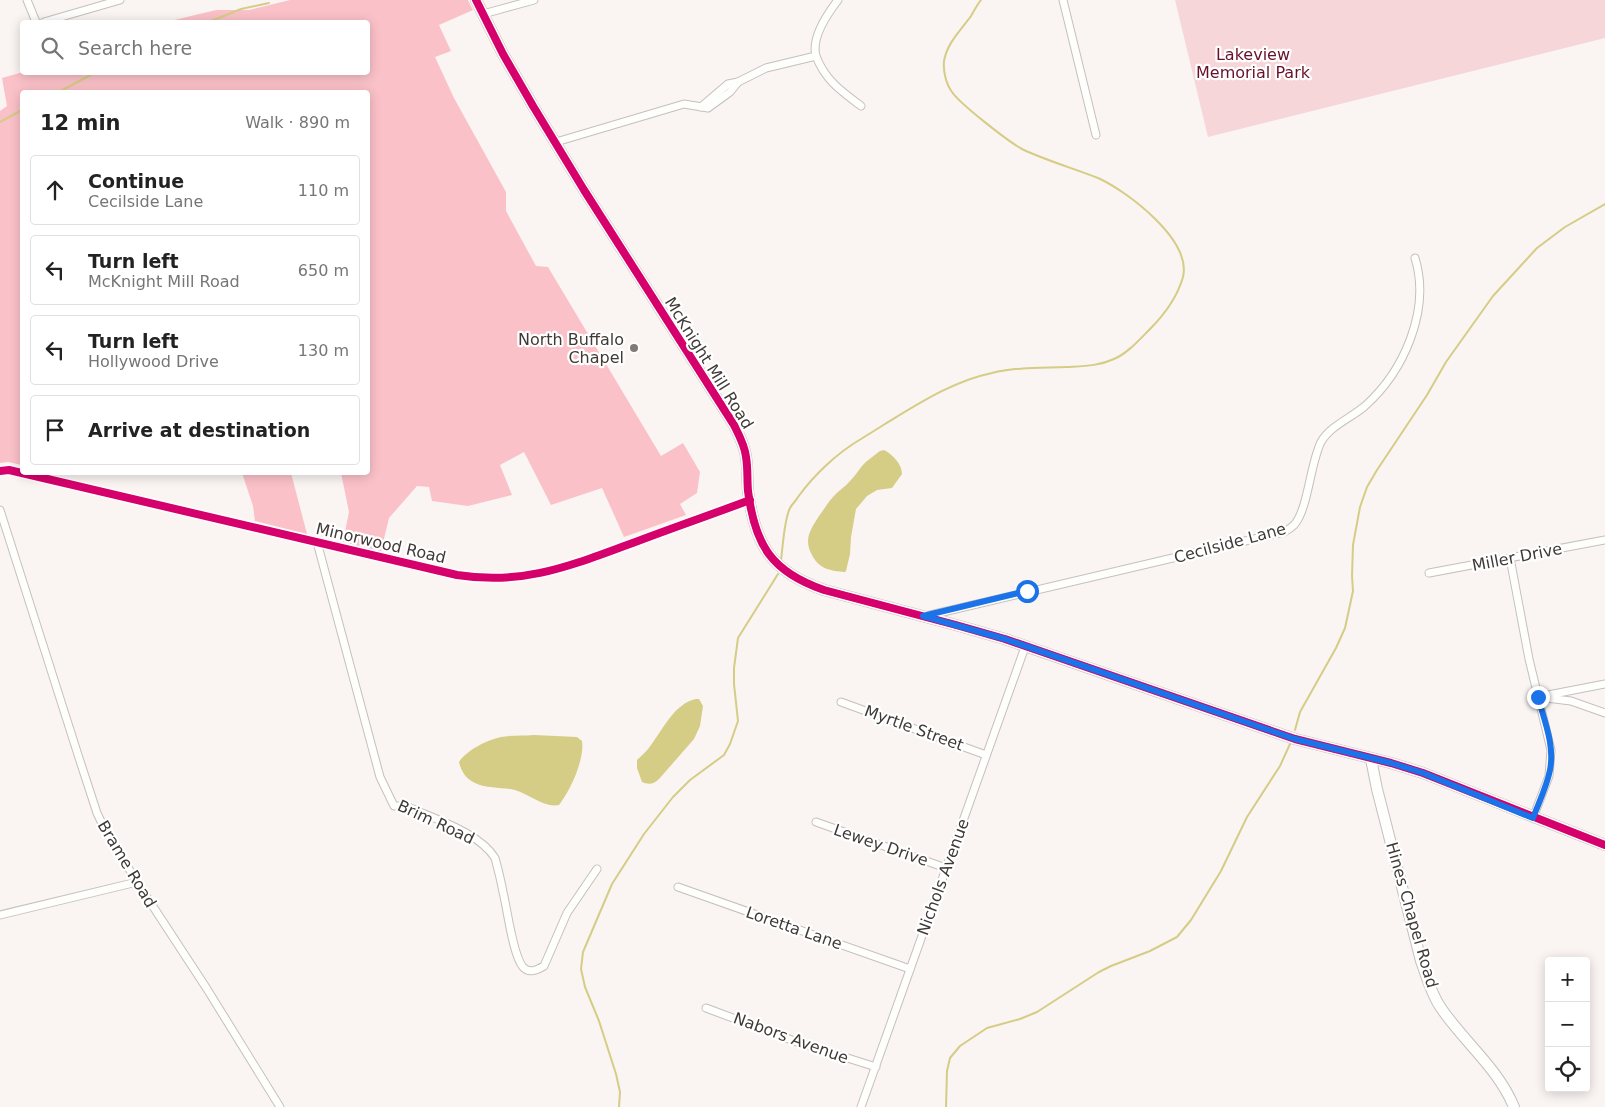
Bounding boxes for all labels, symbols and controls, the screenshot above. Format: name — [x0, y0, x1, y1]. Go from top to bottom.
search box — [20, 20, 370, 75]
icon: search — [38, 34, 66, 62]
text: Search here — [78, 37, 192, 59]
park label: Lakeview Memorial Park — [1196, 45, 1311, 82]
text: 12 min — [40, 111, 121, 135]
text: Walk · 890 m — [245, 113, 350, 132]
text: Continue — [88, 170, 184, 192]
icon: ahead — [41, 176, 69, 204]
text: 110 m — [298, 181, 349, 200]
text: Cecilside Lane — [88, 192, 203, 211]
text: Turn left — [88, 250, 179, 272]
icon: left — [41, 256, 69, 284]
text: 650 m — [298, 261, 349, 280]
text: McKnight Mill Road — [88, 272, 240, 291]
street label: McKnight Mill Road — [661, 294, 757, 432]
text: Turn left — [88, 330, 179, 352]
place label: North Buffalo Chapel — [518, 330, 624, 367]
icon: left — [41, 336, 69, 364]
text: 130 m — [298, 341, 349, 360]
marker: North Buffalo Chapel — [628, 342, 640, 354]
text: Hollywood Drive — [88, 352, 219, 371]
icon: arrive — [41, 416, 69, 444]
text: Arrive at destination — [88, 419, 310, 441]
street label: Minorwood Road — [314, 519, 448, 567]
street label: Cecilside Lane — [1172, 519, 1288, 567]
street label: Miller Drive — [1470, 539, 1564, 575]
route start — [1016, 580, 1039, 603]
route end — [1527, 686, 1550, 709]
street label: Myrtle Street — [862, 701, 966, 755]
street label: Brim Road — [394, 796, 478, 848]
street label: Nichols Avenue — [913, 816, 973, 938]
street label: Brame Road — [94, 817, 160, 911]
street label: Lewey Drive — [831, 820, 931, 870]
street label: Hines Chapel Road — [1382, 840, 1442, 990]
street label: Loretta Lane — [743, 903, 845, 953]
map controls — [1545, 957, 1590, 1092]
button: + — [1545, 957, 1590, 1002]
button: − — [1545, 1002, 1590, 1047]
street label: Nabors Avenue — [731, 1008, 851, 1068]
button: locate — [1545, 1047, 1590, 1092]

